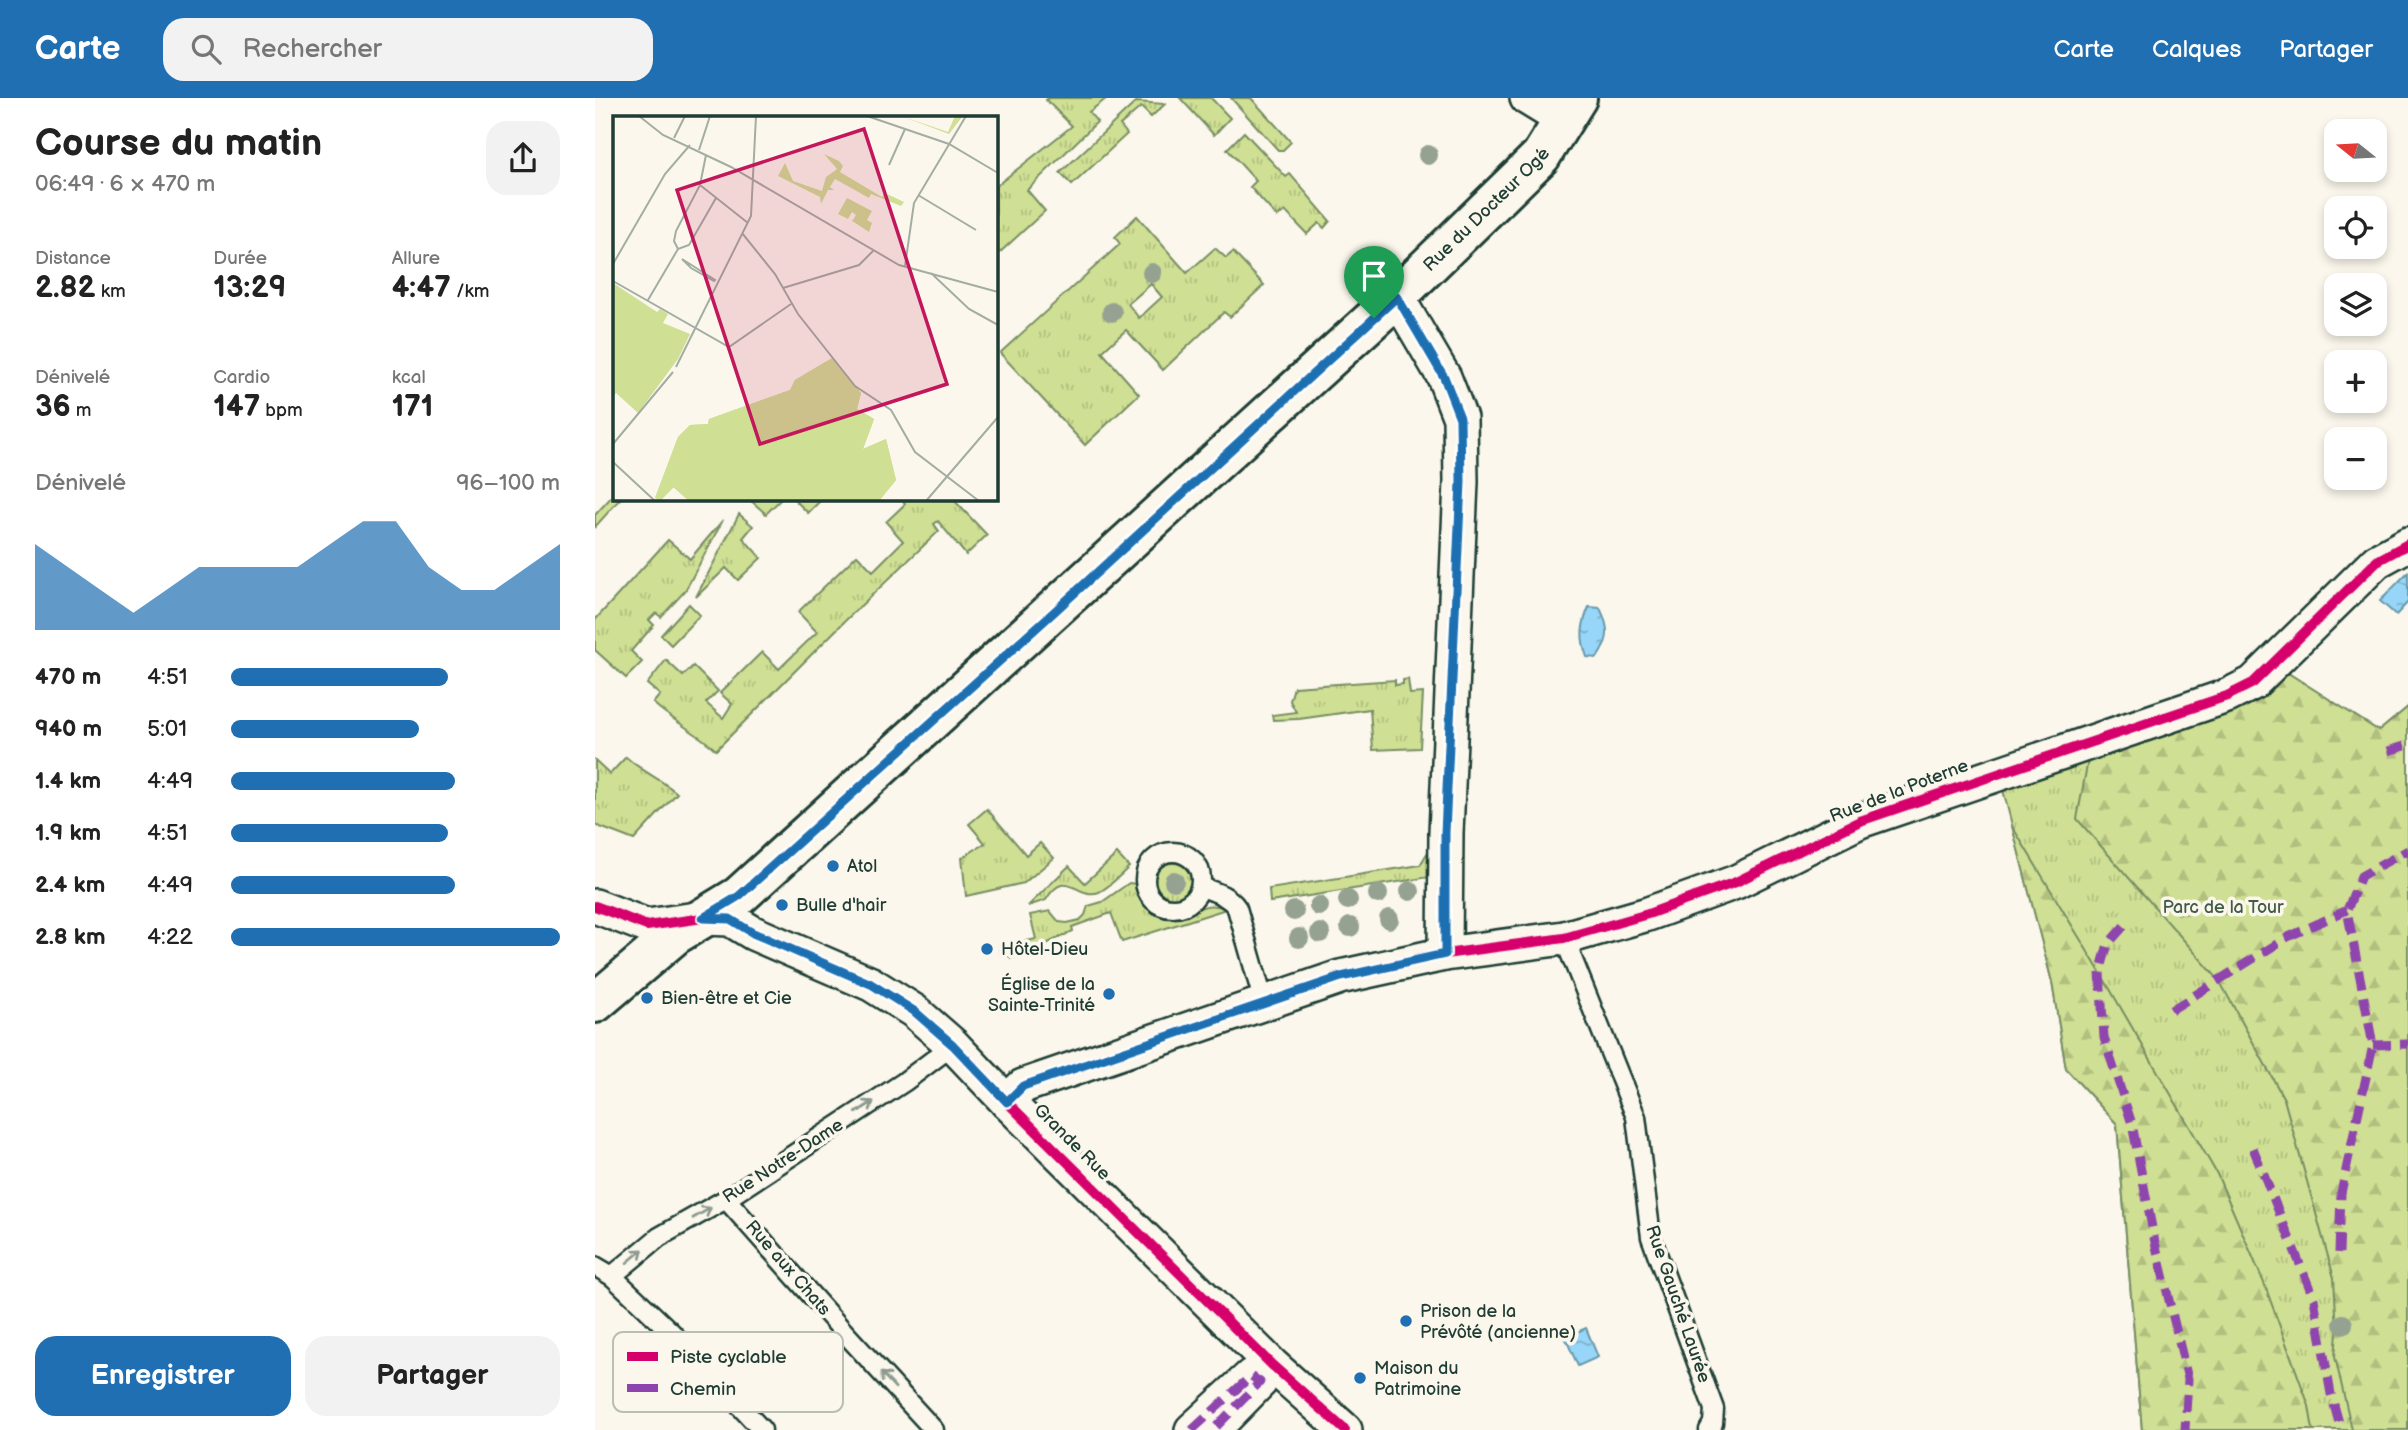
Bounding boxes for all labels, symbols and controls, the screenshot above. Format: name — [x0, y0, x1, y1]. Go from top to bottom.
search box — [163, 18, 653, 81]
text: Carte — [35, 29, 121, 69]
icon: search — [187, 30, 225, 68]
text: Rechercher — [243, 34, 382, 65]
text: Carte — [2054, 35, 2114, 64]
text: Calques — [2152, 35, 2241, 64]
text: Partager — [2279, 35, 2373, 64]
inset map — [613, 116, 997, 500]
north arrow — [2324, 119, 2387, 182]
map controls — [2324, 119, 2387, 490]
text: Course du matin — [35, 121, 322, 166]
button: share — [486, 121, 560, 195]
street label: Rue du Docteur Ogé — [1419, 144, 1554, 275]
text: 06:49 · 6 × 470 m — [35, 170, 215, 198]
button: locate — [2324, 196, 2387, 259]
pin — [1344, 246, 1404, 318]
text: Distance — [35, 247, 111, 270]
text: Durée — [213, 247, 267, 270]
text: Allure — [392, 247, 440, 270]
icon: arrive — [1355, 257, 1393, 295]
text: 2.82 — [35, 270, 96, 306]
text: 13:29 — [213, 270, 286, 306]
text: 4:47 — [392, 270, 451, 306]
button: layers — [2324, 273, 2387, 336]
text: km — [96, 280, 126, 303]
text: /km — [451, 280, 490, 303]
button: + — [2324, 350, 2387, 413]
text: Dénivelé — [35, 366, 110, 389]
text: Cardio — [213, 366, 270, 389]
text: kcal — [392, 366, 426, 389]
text: 36 — [35, 389, 71, 425]
text: 147 — [213, 389, 260, 425]
text: 171 — [392, 389, 433, 425]
text: m — [71, 399, 92, 422]
text: bpm — [260, 399, 303, 422]
button: − — [2324, 427, 2387, 490]
text: Dénivelé — [35, 469, 126, 497]
text: 96–100 m — [456, 469, 560, 497]
text: 470 m — [35, 663, 101, 691]
text: 4:51 — [147, 663, 188, 691]
text: 940 m — [35, 715, 102, 743]
text: 5:01 — [147, 715, 187, 743]
street label: Rue de la Poterne — [1827, 755, 1972, 827]
text: 1.4 km — [35, 767, 101, 795]
text: 4:49 — [147, 767, 193, 795]
text: 1.9 km — [35, 819, 101, 847]
text: 4:51 — [147, 819, 188, 847]
place label: Atol — [847, 856, 877, 877]
marker: Atol — [825, 858, 841, 874]
text: 2.4 km — [35, 871, 105, 899]
text: 4:49 — [147, 871, 193, 899]
place label: Bulle d'hair — [796, 895, 887, 916]
marker: Bulle d'hair — [774, 897, 790, 913]
park label: Parc de la Tour — [2162, 897, 2284, 918]
text: 2.8 km — [35, 923, 106, 951]
text: 4:22 — [147, 923, 193, 951]
place label: Hôtel-Dieu — [1001, 939, 1088, 960]
marker: Hôtel-Dieu — [979, 941, 995, 957]
place label: Église de la Sainte-Trinité — [988, 972, 1095, 1016]
marker: Église de la Sainte-Trinité — [1101, 986, 1117, 1002]
place label: Bien-être et Cie — [661, 988, 792, 1009]
marker: Bien-être et Cie — [639, 990, 655, 1006]
street label: Grande Rue — [1029, 1099, 1115, 1185]
one-way arrow — [855, 1100, 874, 1115]
street label: Rue Notre-Dame — [719, 1114, 847, 1208]
one-way arrow — [691, 1206, 711, 1220]
street label: Rue aux Chats — [741, 1216, 835, 1320]
street label: Rue Gauché Laurée — [1641, 1223, 1715, 1386]
one-way arrow — [626, 1249, 644, 1264]
place label: Prison de la Prévôté (ancienne) — [1420, 1301, 1576, 1343]
marker: Prison de la Prévôté (ancienne) — [1398, 1313, 1414, 1329]
legend — [613, 1332, 843, 1412]
button: Enregistrer — [35, 1336, 291, 1416]
button: Partager — [305, 1336, 560, 1416]
text: Piste cyclable — [670, 1346, 787, 1369]
place label: Maison du Patrimoine — [1374, 1358, 1461, 1400]
marker: Maison du Patrimoine — [1352, 1370, 1368, 1386]
one-way arrow — [880, 1371, 896, 1389]
text: Chemin — [670, 1378, 736, 1401]

